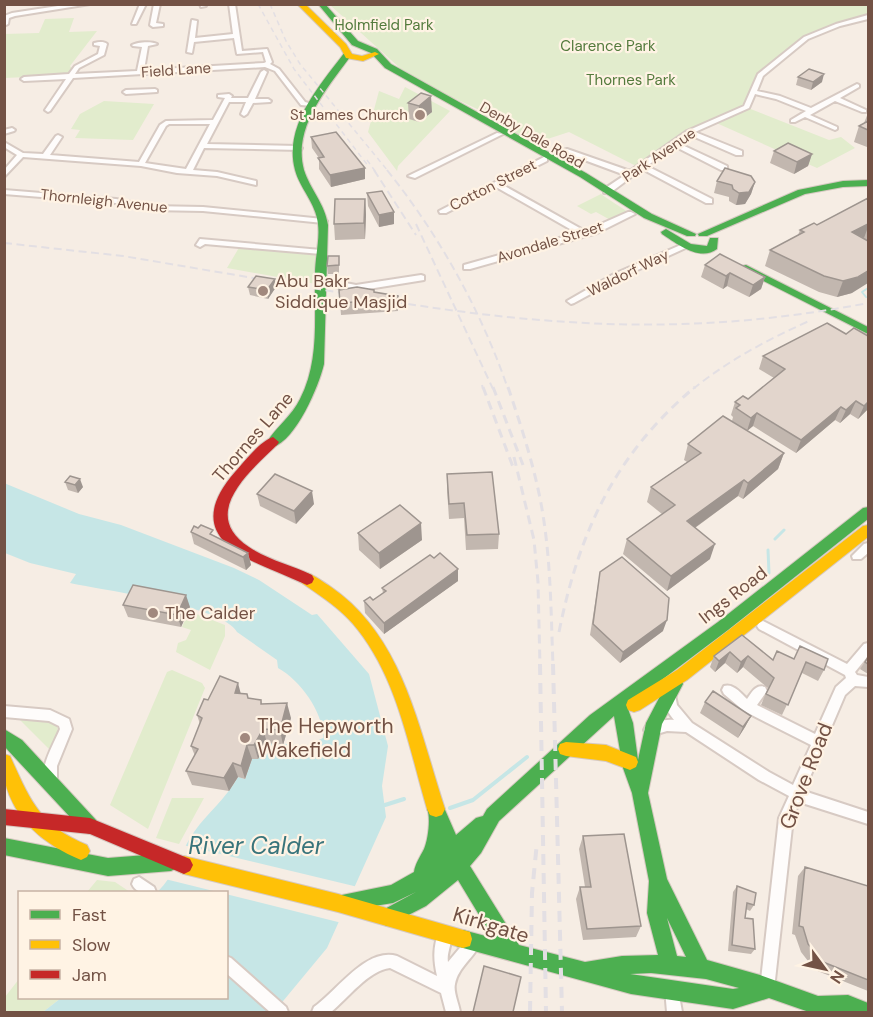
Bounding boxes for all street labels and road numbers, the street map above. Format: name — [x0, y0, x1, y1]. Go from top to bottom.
street label: Field Lane — [140, 58, 212, 82]
street label: Denby Dale Road — [476, 97, 588, 173]
street label: Park Avenue — [618, 123, 700, 187]
street label: Cotton Street — [446, 154, 540, 215]
street label: Thornleigh Avenue — [40, 184, 168, 218]
street label: Avondale Street — [494, 216, 606, 268]
street label: Waldorf Way — [584, 244, 673, 301]
street label: Thornes Lane — [207, 387, 299, 487]
street label: Ings Road — [694, 561, 772, 629]
street label: Grove Road — [773, 719, 839, 833]
street label: Kirkgate — [449, 900, 533, 950]

